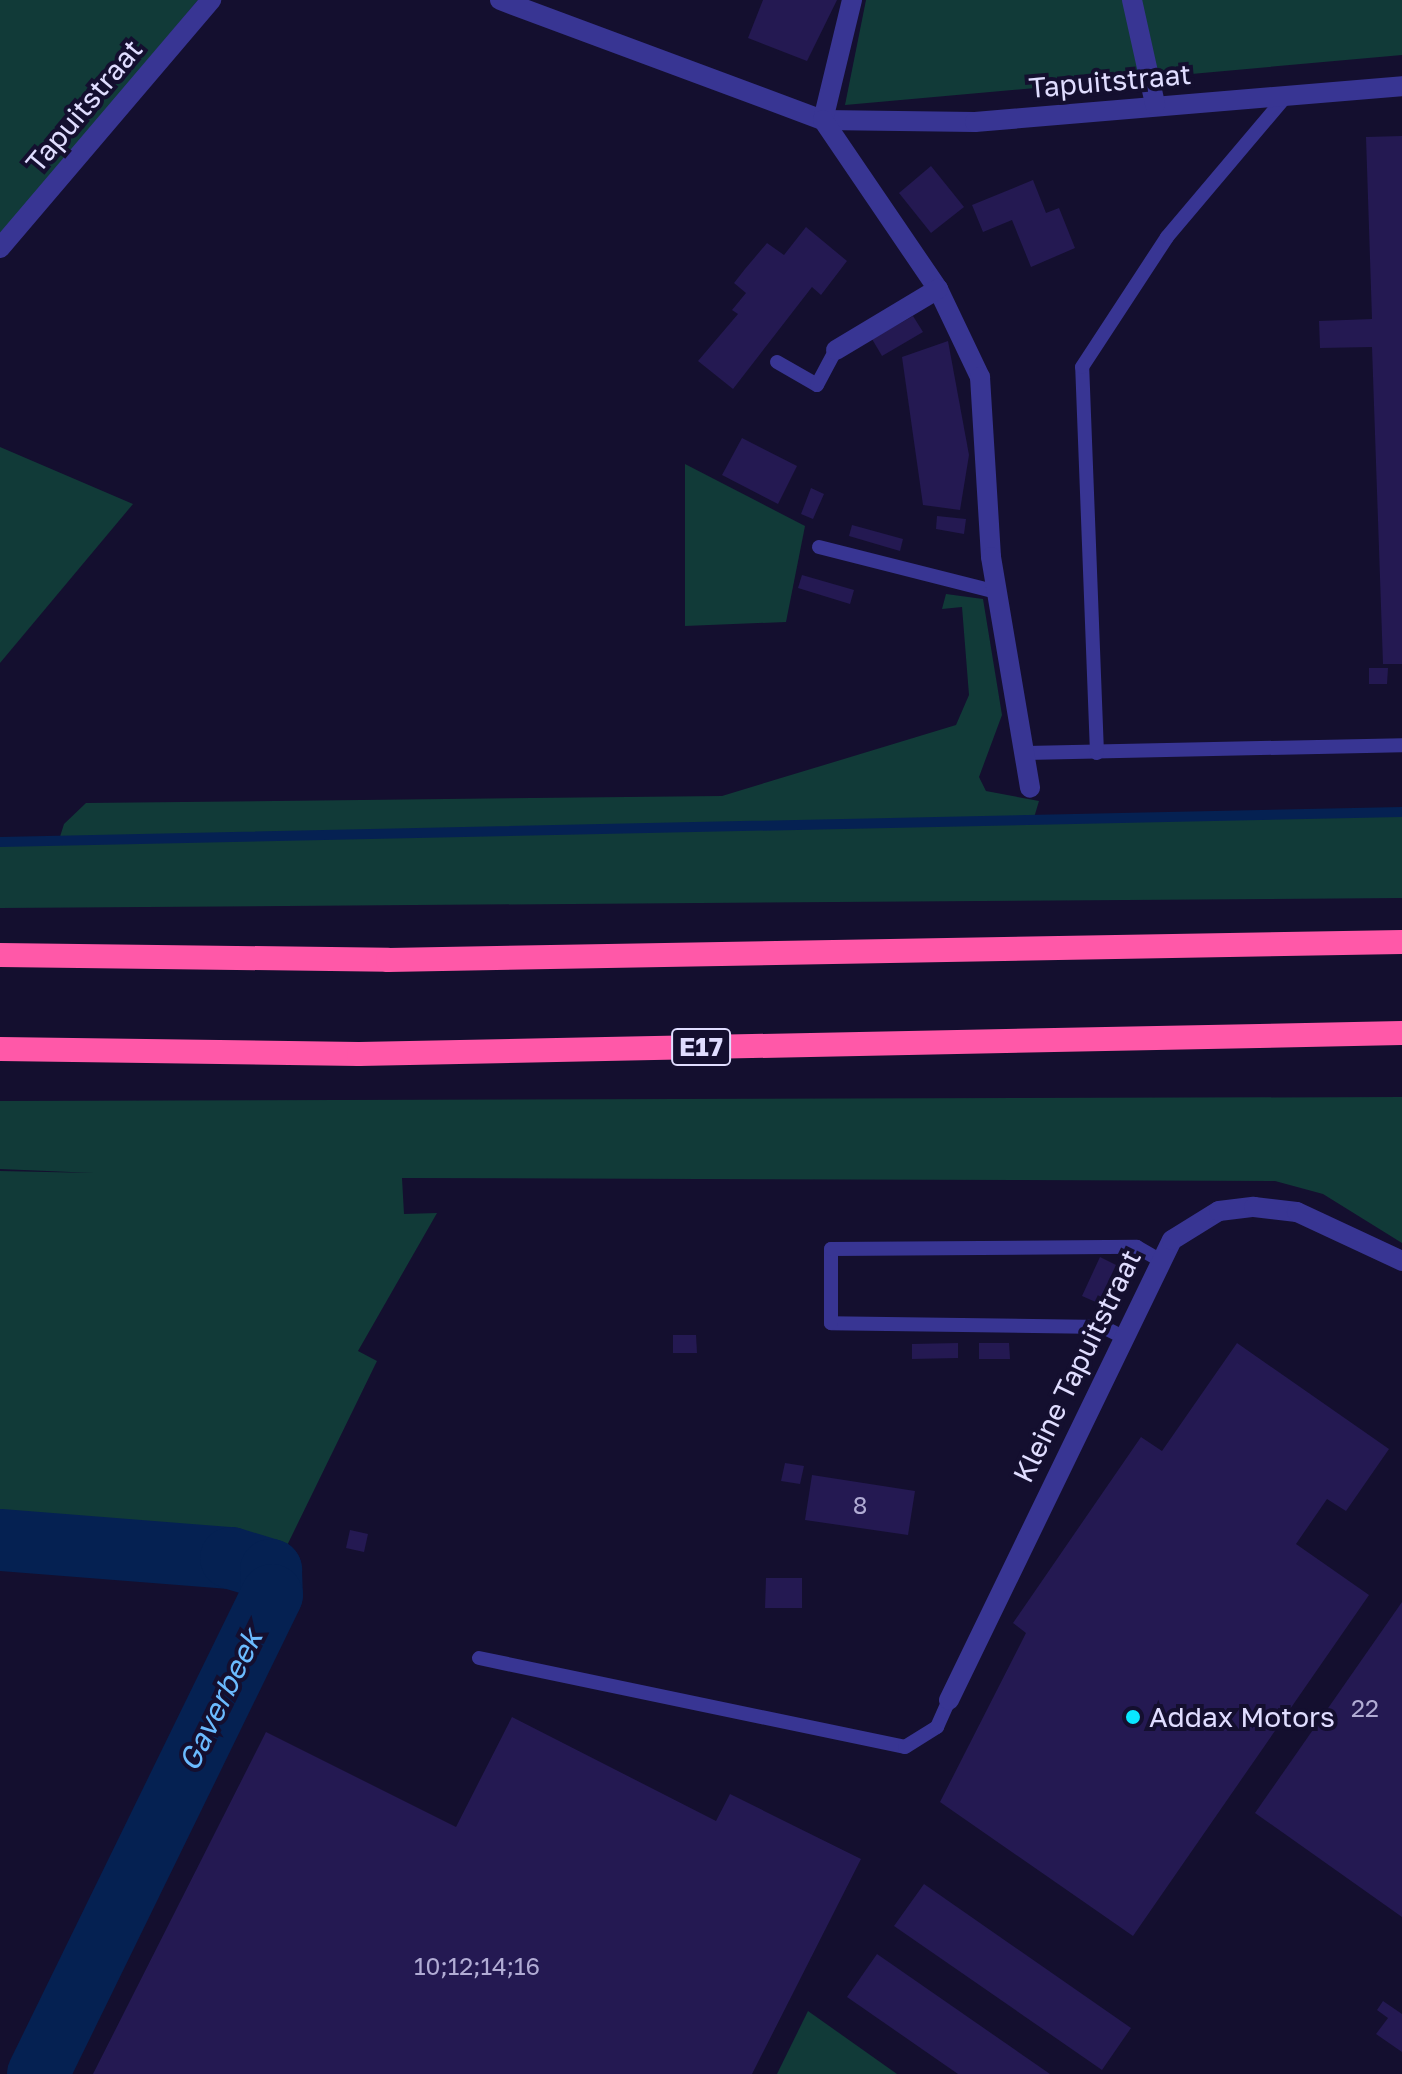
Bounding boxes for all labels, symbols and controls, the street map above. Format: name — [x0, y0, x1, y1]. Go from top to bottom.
street label: Tapuitstraat — [19, 33, 149, 179]
street label: Tapuitstraat — [1027, 57, 1193, 105]
road number: E17 — [671, 1025, 731, 1069]
street label: Kleine Tapuitstraat — [1006, 1244, 1148, 1488]
house number: 8 — [853, 1491, 867, 1519]
water label: Gaverbeek — [170, 1623, 270, 1777]
house number: 22 — [1351, 1694, 1379, 1722]
place label: Addax Motors — [1149, 1700, 1335, 1734]
marker: Addax Motors — [1124, 1708, 1142, 1726]
house number: 10;12;14;16 — [414, 1952, 540, 1980]

